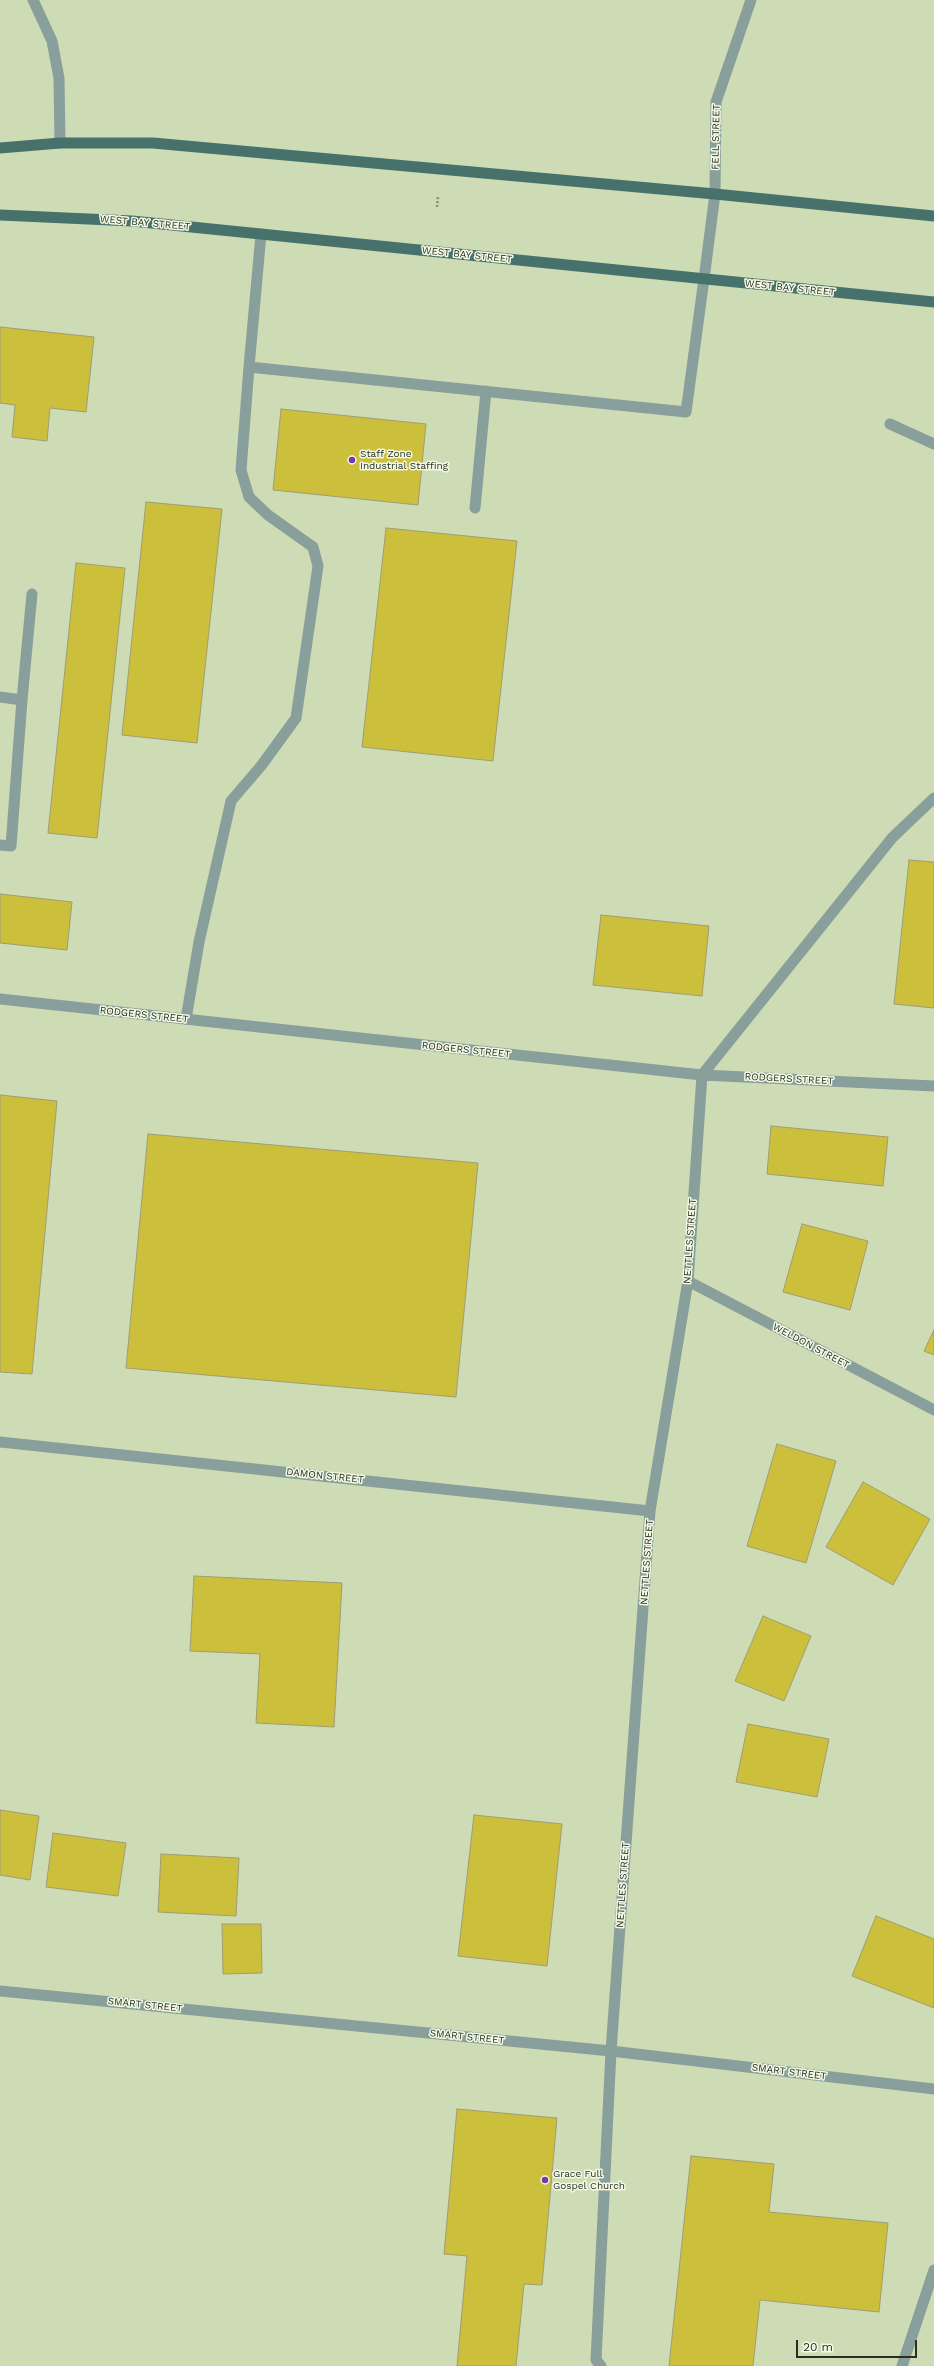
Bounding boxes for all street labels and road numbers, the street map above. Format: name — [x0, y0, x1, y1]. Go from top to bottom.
street label: FELL STREET — [709, 104, 723, 170]
street label: WEST BAY STREET — [99, 213, 191, 233]
street label: WEST BAY STREET — [421, 244, 513, 266]
street label: WEST BAY STREET — [744, 277, 836, 299]
street label: RODGERS STREET — [99, 1004, 189, 1026]
street label: RODGERS STREET — [421, 1039, 511, 1061]
street label: RODGERS STREET — [744, 1071, 834, 1087]
street label: NETTLES STREET — [681, 1198, 699, 1284]
street label: WELDON STREET — [771, 1321, 851, 1371]
street label: DAMON STREET — [286, 1466, 364, 1486]
street label: NETTLES STREET — [638, 1519, 656, 1605]
street label: NETTLES STREET — [614, 1842, 632, 1928]
street label: SMART STREET — [107, 1995, 183, 2015]
street label: SMART STREET — [429, 2027, 505, 2047]
street label: SMART STREET — [751, 2061, 827, 2083]

